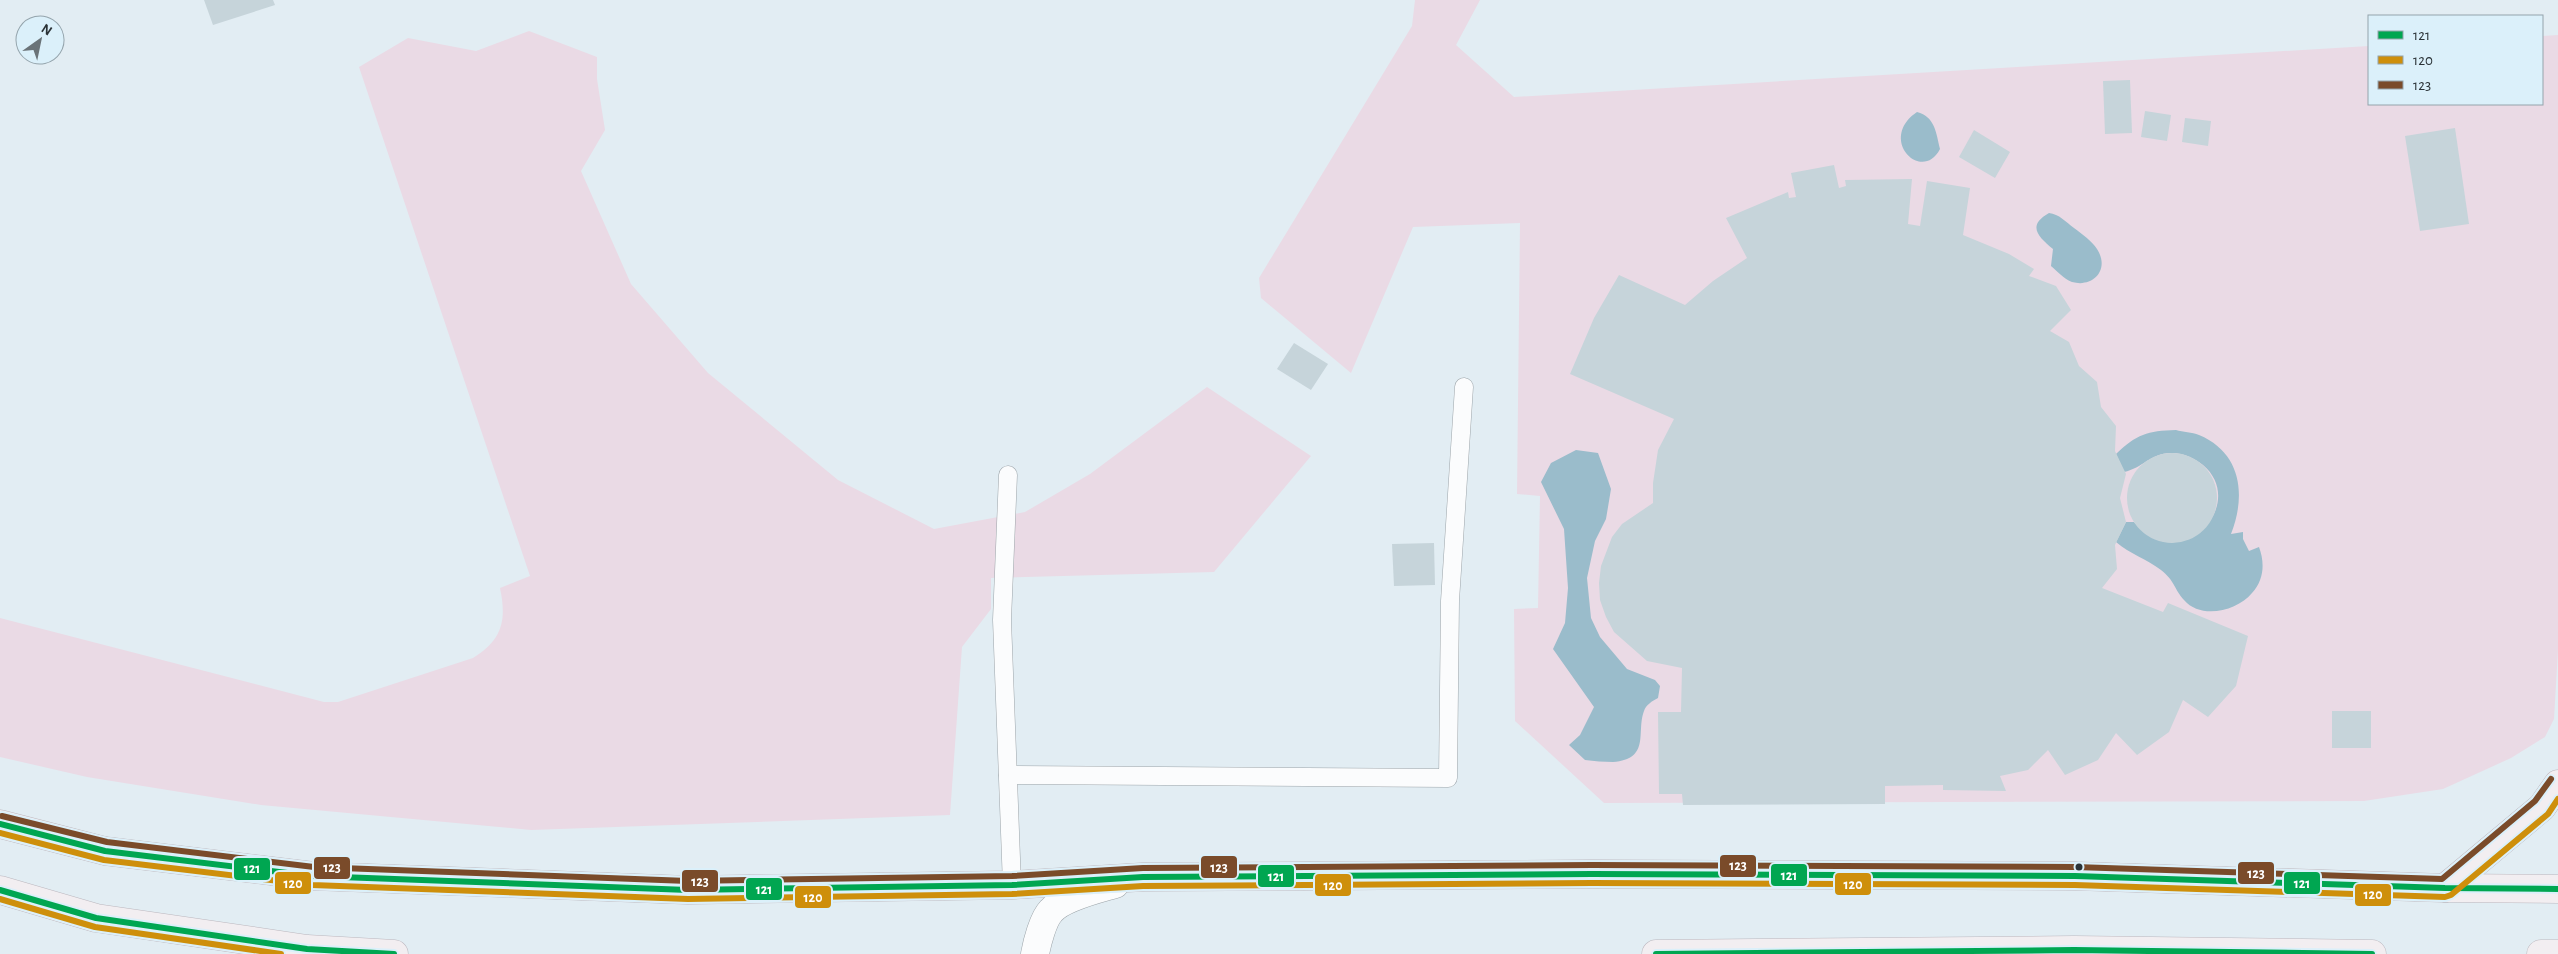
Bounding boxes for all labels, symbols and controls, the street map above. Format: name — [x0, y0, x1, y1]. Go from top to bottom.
north arrow — [15, 15, 65, 65]
legend — [2368, 15, 2543, 105]
text: N — [39, 21, 54, 38]
text: 121 — [2413, 28, 2430, 43]
text: 120 — [2413, 53, 2433, 68]
text: 123 — [2413, 78, 2431, 93]
line badge: 123 — [1719, 854, 1757, 878]
line badge: 123 — [1200, 855, 1238, 879]
line badge: 123 — [313, 856, 351, 880]
line badge: 121 — [233, 857, 271, 881]
text: 123 — [1729, 859, 1747, 873]
text: 123 — [323, 861, 341, 875]
text: 123 — [1210, 861, 1228, 875]
line badge: 123 — [2237, 861, 2275, 885]
text: 121 — [244, 862, 260, 876]
unlabelled marker — [2074, 862, 2084, 872]
line badge: 121 — [1770, 863, 1808, 887]
line badge: 121 — [1257, 864, 1295, 888]
text: 123 — [2247, 867, 2265, 881]
line badge: 123 — [681, 869, 719, 893]
text: 121 — [1781, 869, 1797, 883]
text: 121 — [1268, 870, 1284, 884]
line badge: 120 — [274, 871, 312, 895]
line badge: 121 — [2283, 871, 2321, 895]
line badge: 120 — [1834, 872, 1872, 896]
line badge: 120 — [1314, 873, 1352, 897]
text: 123 — [691, 875, 709, 889]
text: 120 — [284, 877, 302, 891]
line badge: 121 — [745, 877, 783, 901]
text: 121 — [2294, 877, 2310, 891]
text: 120 — [1844, 878, 1862, 892]
text: 120 — [1324, 879, 1342, 893]
text: 121 — [756, 883, 772, 897]
line badge: 120 — [2354, 883, 2392, 907]
line badge: 120 — [794, 885, 832, 909]
text: 120 — [2364, 888, 2382, 902]
text: 120 — [804, 891, 822, 905]

